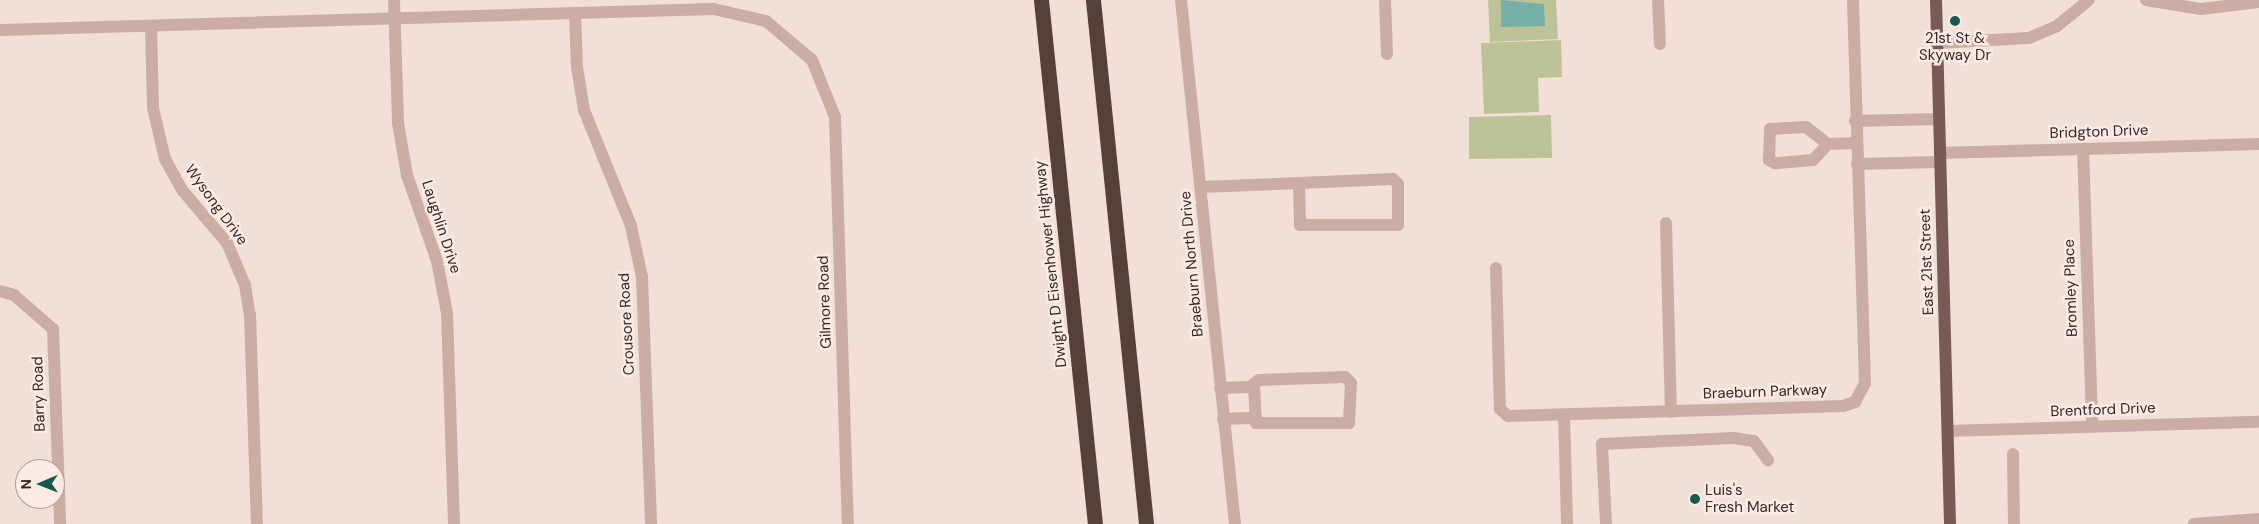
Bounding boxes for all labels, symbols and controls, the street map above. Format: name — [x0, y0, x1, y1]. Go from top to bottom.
marker: 21st St & Skyway Dr — [1949, 15, 1961, 27]
place label: 21st St & Skyway Dr — [1919, 29, 1991, 64]
street label: Bridgton Drive — [2049, 121, 2149, 143]
street label: Dwight D Eisenhower Highway — [1031, 160, 1071, 368]
street label: Wysong Drive — [181, 161, 251, 249]
street label: Laughlin Drive — [417, 178, 465, 276]
street label: Braeburn North Drive — [1177, 190, 1207, 338]
street label: East 21st Street — [1916, 208, 1938, 316]
street label: Bromley Place — [2060, 239, 2082, 337]
street label: Gilmore Road — [814, 255, 836, 349]
street label: Crousore Road — [615, 272, 639, 376]
street label: Barry Road — [29, 356, 49, 432]
street label: Braeburn Parkway — [1702, 381, 1828, 403]
street label: Brentford Drive — [2050, 399, 2156, 421]
north arrow — [15, 459, 65, 509]
text: N — [17, 479, 35, 490]
place label: Luis's Fresh Market — [1705, 481, 1794, 516]
marker: Luis's Fresh Market — [1689, 493, 1701, 505]

